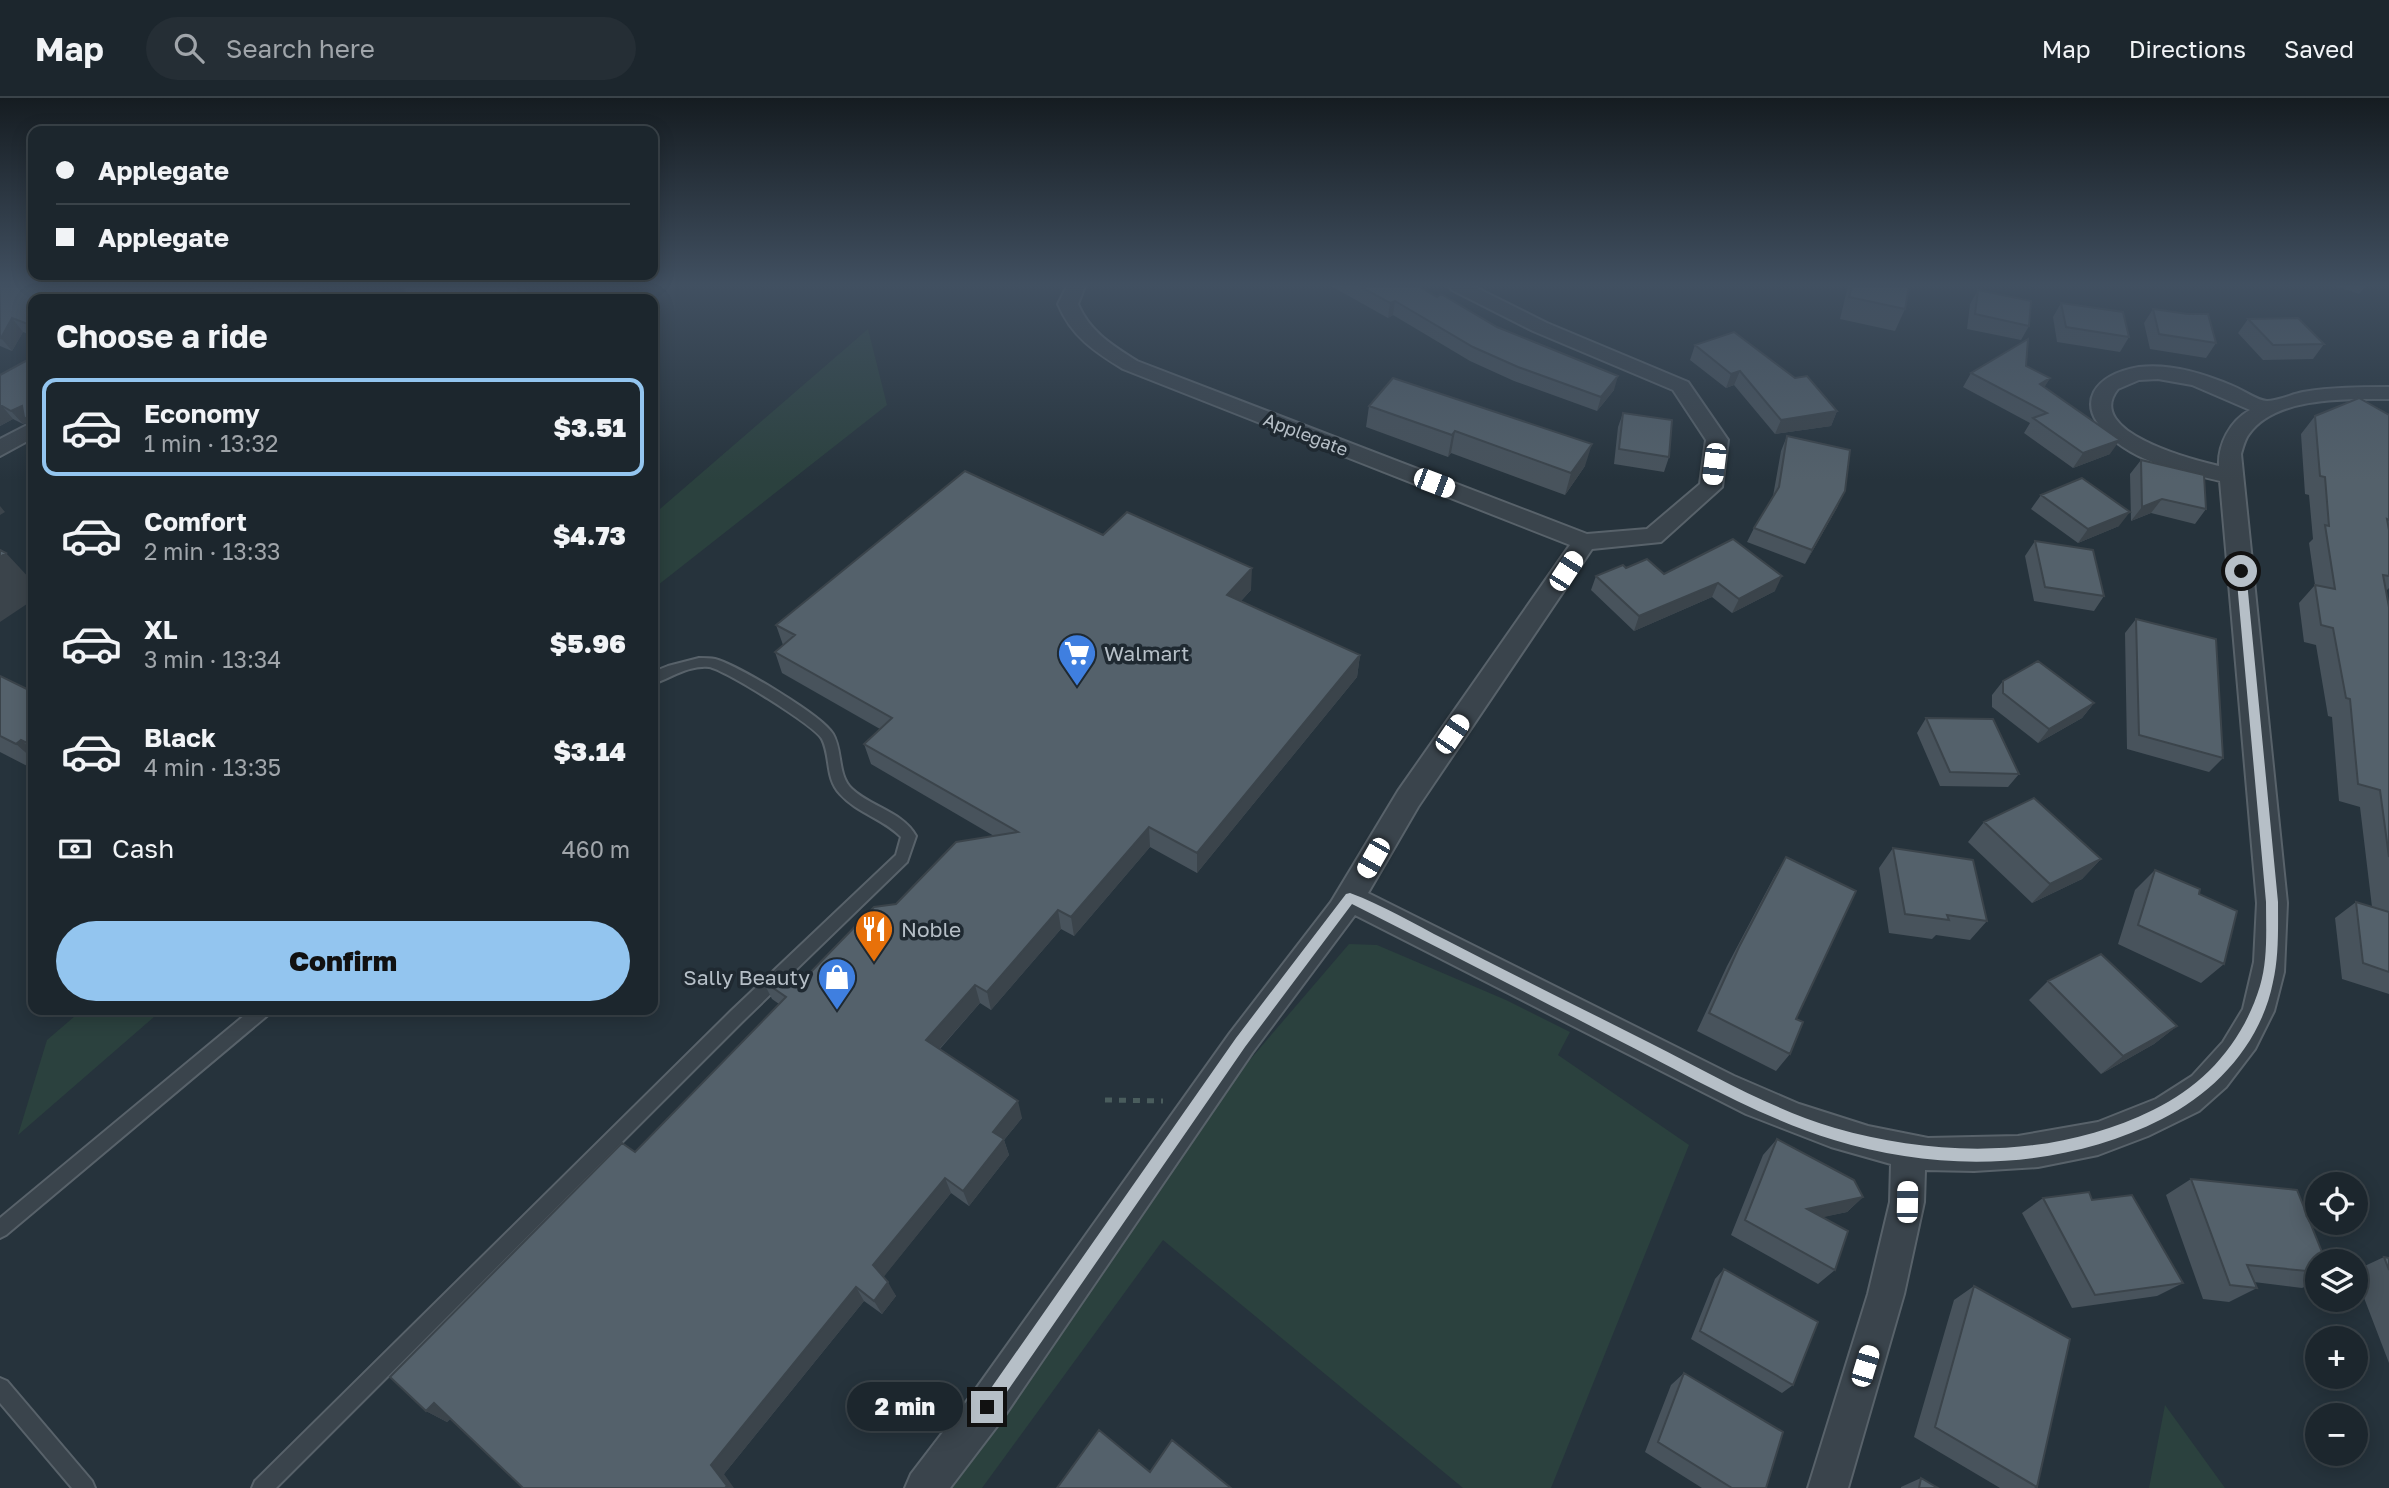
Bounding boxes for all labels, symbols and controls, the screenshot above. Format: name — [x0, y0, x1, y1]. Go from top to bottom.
search box — [146, 17, 636, 80]
text: Map — [35, 29, 104, 68]
icon: search — [170, 29, 208, 67]
text: Search here — [226, 33, 375, 64]
text: Map — [2042, 34, 2091, 63]
text: Directions — [2129, 34, 2246, 63]
text: Saved — [2284, 34, 2354, 63]
text: Applegate — [98, 155, 229, 186]
text: Applegate — [98, 222, 229, 253]
text: Choose a ride — [56, 317, 268, 355]
icon: car — [60, 396, 123, 459]
text: Economy — [144, 398, 260, 429]
street label: Applegate — [1261, 408, 1351, 460]
text: $3.51 — [554, 412, 626, 443]
text: 1 min · 13:32 — [144, 429, 278, 457]
car — [1702, 442, 1727, 486]
car — [1411, 466, 1458, 500]
icon: car — [60, 504, 123, 567]
text: Comfort — [144, 506, 247, 537]
text: $4.73 — [553, 520, 626, 551]
text: 2 min · 13:33 — [144, 537, 281, 565]
car — [1546, 548, 1587, 594]
route start — [2225, 555, 2257, 587]
icon: car — [60, 612, 123, 675]
text: XL — [144, 614, 178, 645]
text: $5.96 — [550, 628, 626, 659]
supermarket icon: Walmart — [1056, 632, 1098, 687]
place label: Walmart — [1104, 640, 1189, 666]
text: 3 min · 13:34 — [144, 645, 281, 673]
car — [1432, 711, 1473, 757]
icon: car — [60, 720, 123, 783]
text: Black — [144, 722, 216, 753]
text: $3.14 — [553, 736, 626, 767]
text: 4 min · 13:35 — [144, 753, 281, 781]
icon: cash — [56, 830, 94, 868]
text: Cash — [112, 833, 174, 864]
text: 460 m — [562, 835, 630, 863]
car — [1354, 835, 1393, 881]
restaurant icon: Noble — [853, 908, 895, 963]
place label: Noble — [901, 916, 961, 942]
button: Confirm — [56, 921, 630, 1001]
shop icon: Sally Beauty — [816, 956, 858, 1011]
place label: Sally Beauty — [683, 964, 810, 990]
map controls — [2305, 1172, 2368, 1466]
button: locate — [2305, 1172, 2368, 1235]
car — [1897, 1181, 1918, 1223]
button: layers — [2305, 1249, 2368, 1312]
button: + — [2305, 1326, 2368, 1389]
car — [1849, 1343, 1882, 1389]
callout: 2 min — [847, 1382, 962, 1432]
route end — [971, 1391, 1003, 1423]
text: 2 min — [875, 1392, 935, 1420]
button: − — [2305, 1403, 2368, 1466]

